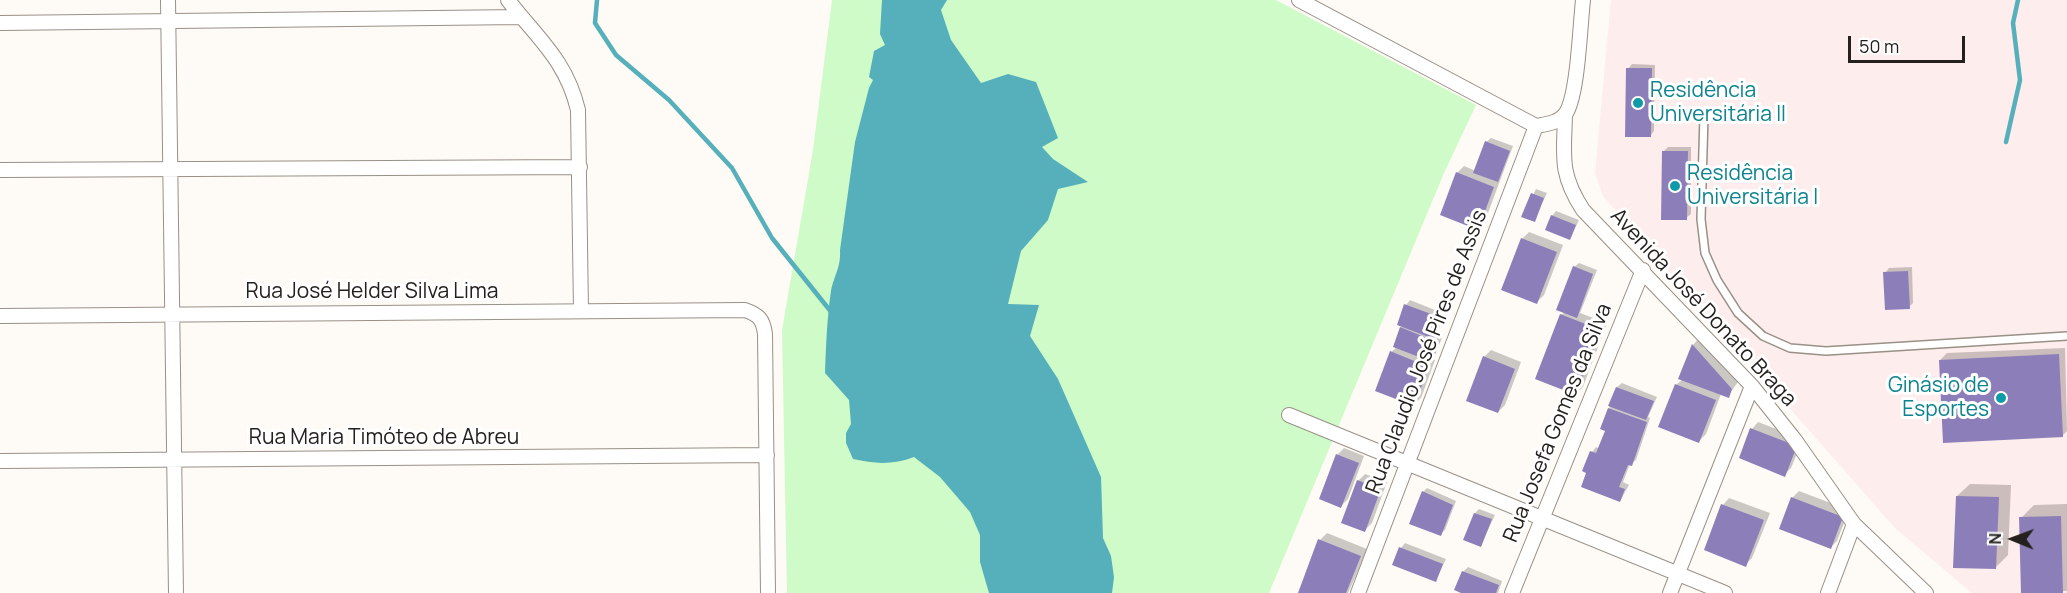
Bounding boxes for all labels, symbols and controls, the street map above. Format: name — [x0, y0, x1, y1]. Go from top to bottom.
scale bar — [1851, 24, 1968, 62]
text: 50 m — [1859, 34, 1899, 58]
place label: Residência Universitária II — [1650, 78, 1786, 128]
marker: Residência Universitária II — [1631, 96, 1645, 110]
place label: Residência Universitária I — [1687, 161, 1818, 211]
marker: Residência Universitária I — [1668, 179, 1682, 193]
street label: Avenida José Donato Braga — [1605, 204, 1801, 412]
street label: Rua Claudio José Pires de Assis — [1361, 207, 1493, 497]
street label: Rua José Helder Silva Lima — [246, 279, 498, 305]
street label: Rua Josefa Gomes da Silva — [1499, 300, 1617, 546]
place label: Ginásio de Esportes — [1888, 373, 1989, 423]
marker: Ginásio de Esportes — [1994, 391, 2008, 405]
street label: Rua Maria Timóteo de Abreu — [249, 425, 519, 451]
north arrow — [1983, 509, 2043, 569]
text: N — [1984, 533, 2006, 545]

